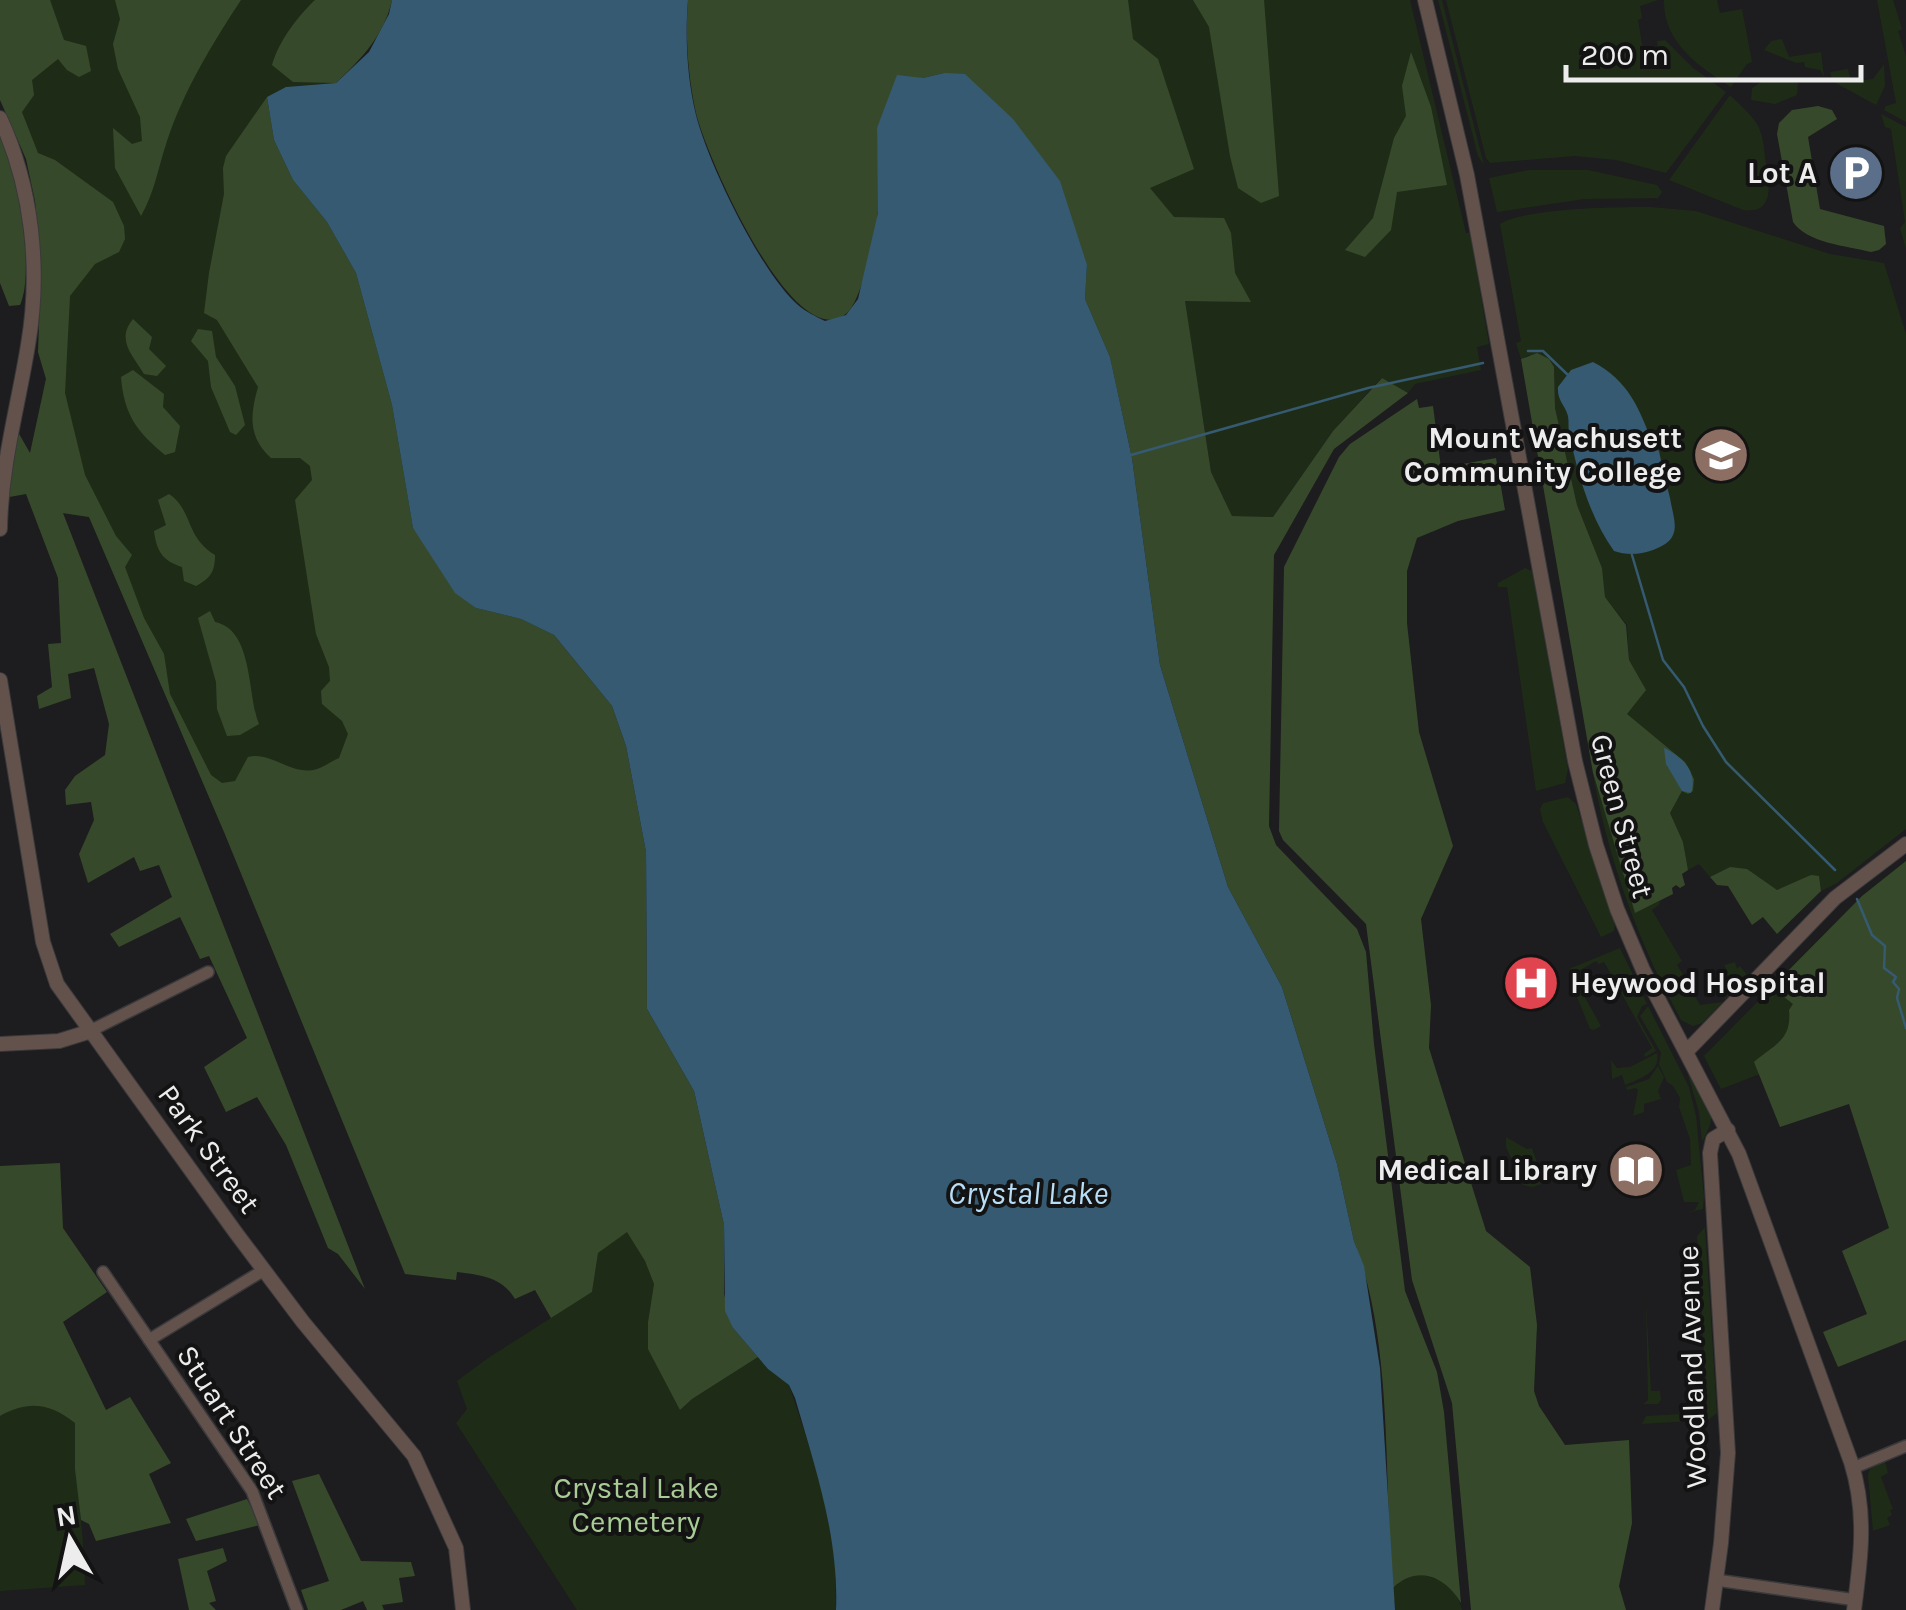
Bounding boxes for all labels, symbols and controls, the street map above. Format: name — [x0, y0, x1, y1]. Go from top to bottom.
scale bar — [1566, 20, 1861, 82]
text: 200 m — [1581, 37, 1669, 73]
parking icon: Lot A — [1826, 143, 1886, 203]
place label: Lot A — [1747, 155, 1817, 191]
place label: Mount Wachusett Community College — [1404, 420, 1682, 490]
school or university icon: Mount Wachusett Community College — [1691, 425, 1751, 485]
street label: Green Street — [1583, 730, 1661, 902]
hospital icon: Heywood Hospital — [1501, 953, 1561, 1013]
place label: Heywood Hospital — [1570, 965, 1826, 1001]
street label: Park Street — [150, 1078, 268, 1220]
library icon: Medical Library — [1606, 1140, 1666, 1200]
place label: Medical Library — [1377, 1152, 1597, 1188]
water label: Crystal Lake — [948, 1175, 1108, 1212]
street label: Woodland Avenue — [1670, 1245, 1714, 1489]
street label: Stuart Street — [169, 1339, 295, 1505]
park label: Crystal Lake Cemetery — [553, 1470, 719, 1540]
north arrow — [20, 1490, 120, 1590]
text: N — [54, 1498, 79, 1534]

